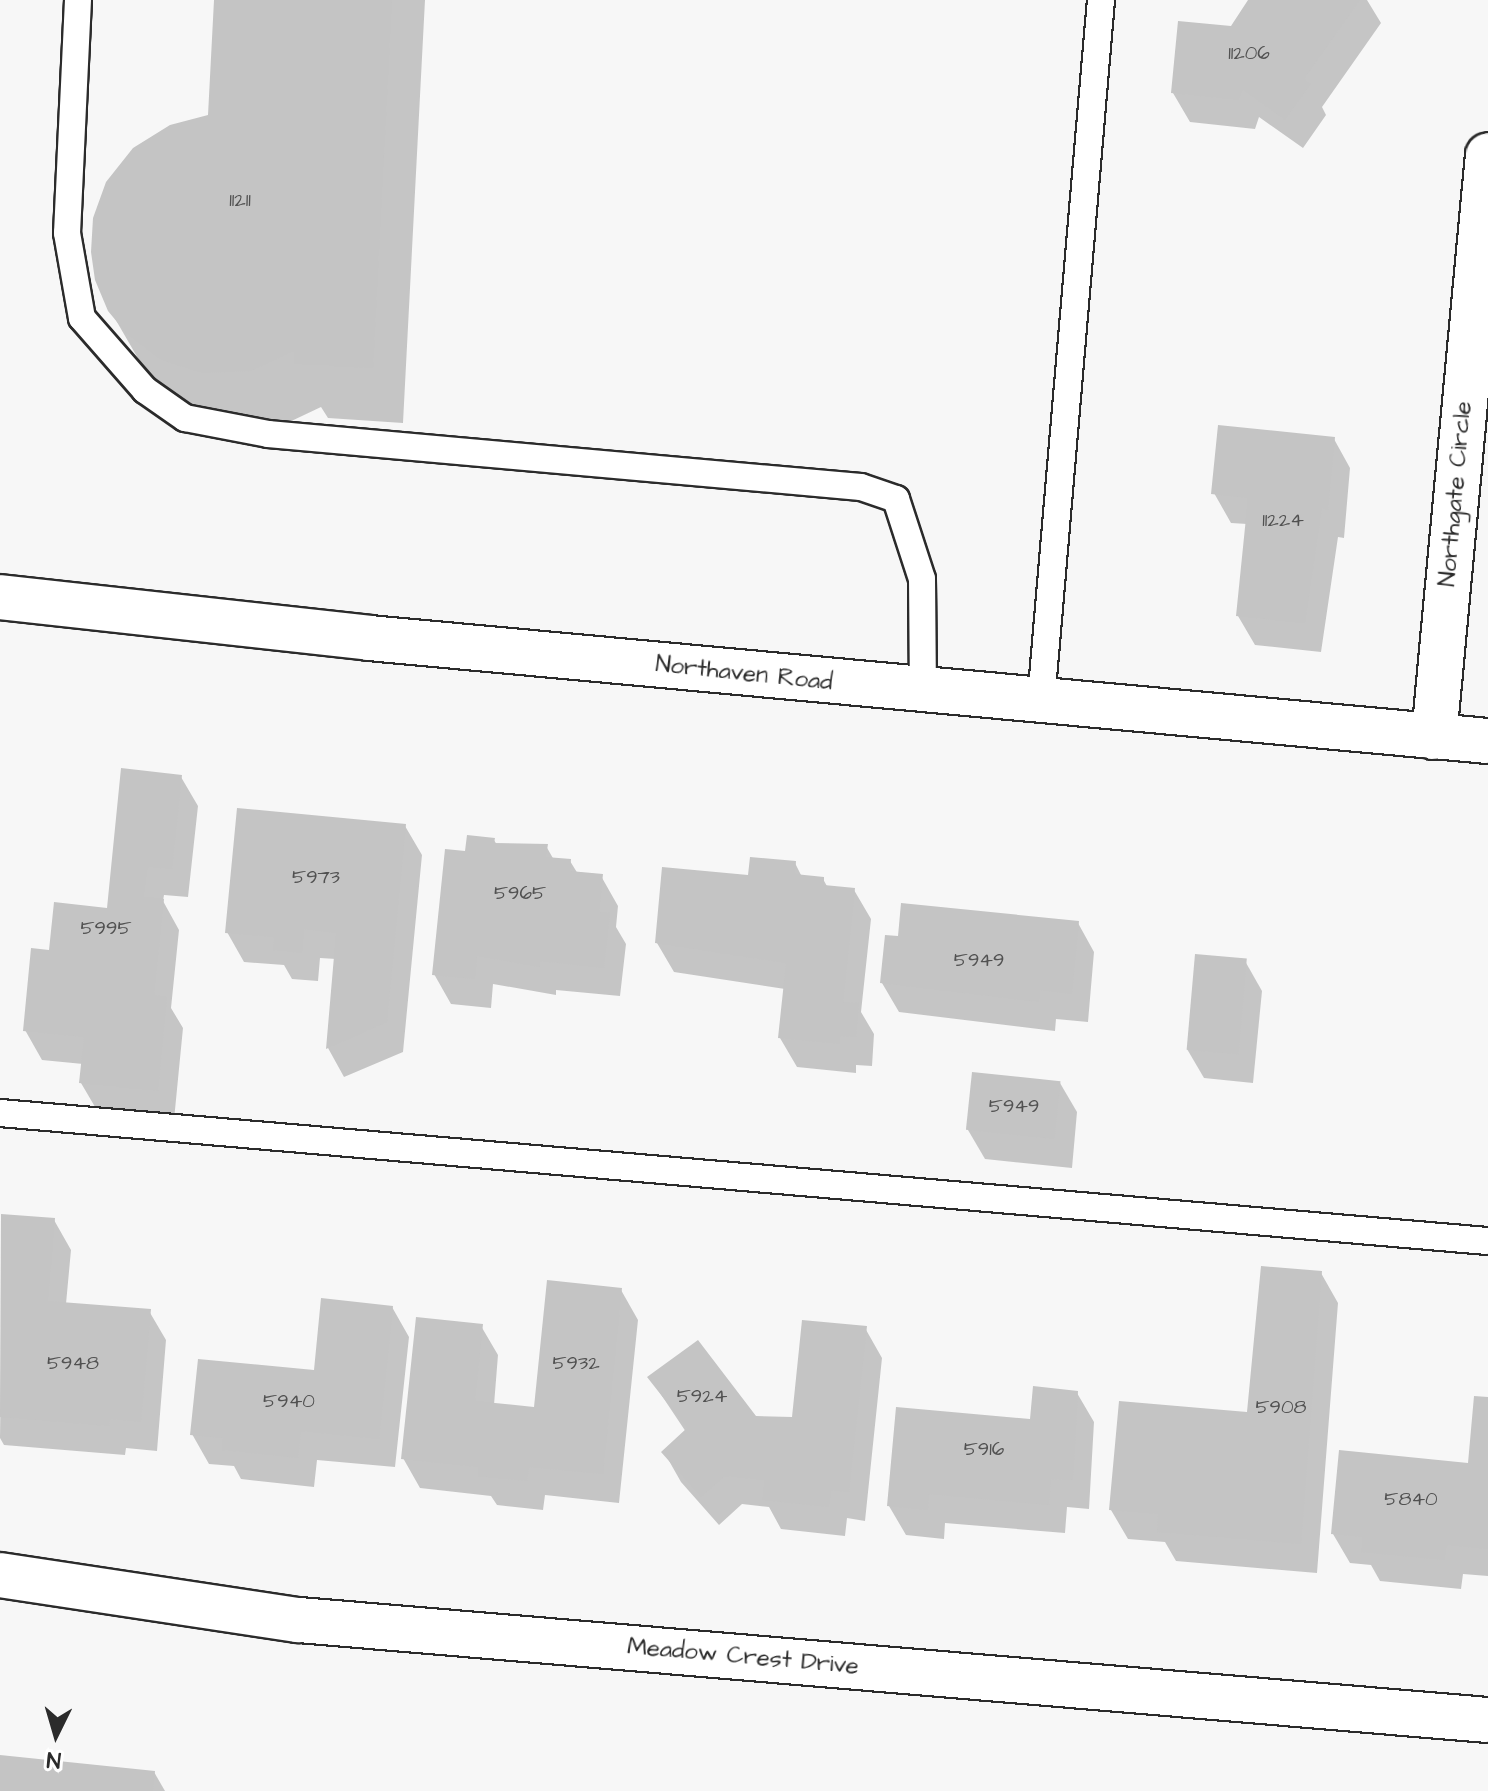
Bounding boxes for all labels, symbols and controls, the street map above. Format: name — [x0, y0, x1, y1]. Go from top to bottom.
house number: 11206 — [1228, 41, 1270, 65]
house number: 11211 — [229, 188, 251, 212]
street label: Northgate Circle — [1434, 400, 1478, 588]
house number: 11224 — [1262, 508, 1304, 532]
street label: Northaven Road — [654, 650, 834, 698]
house number: 5973 — [292, 865, 340, 889]
house number: 5965 — [494, 881, 546, 905]
house number: 5995 — [80, 916, 132, 940]
house number: 5949 — [954, 948, 1004, 972]
house number: 5949 — [989, 1094, 1039, 1118]
house number: 5948 — [47, 1351, 99, 1375]
house number: 5932 — [552, 1351, 600, 1375]
house number: 5924 — [677, 1384, 727, 1408]
house number: 5940 — [263, 1389, 315, 1413]
house number: 5908 — [1255, 1395, 1307, 1419]
house number: 5916 — [964, 1437, 1004, 1461]
house number: 5840 — [1384, 1487, 1438, 1511]
street label: Meadow Crest Drive — [626, 1633, 860, 1681]
north arrow — [16, 1695, 96, 1775]
text: N — [46, 1743, 62, 1775]

